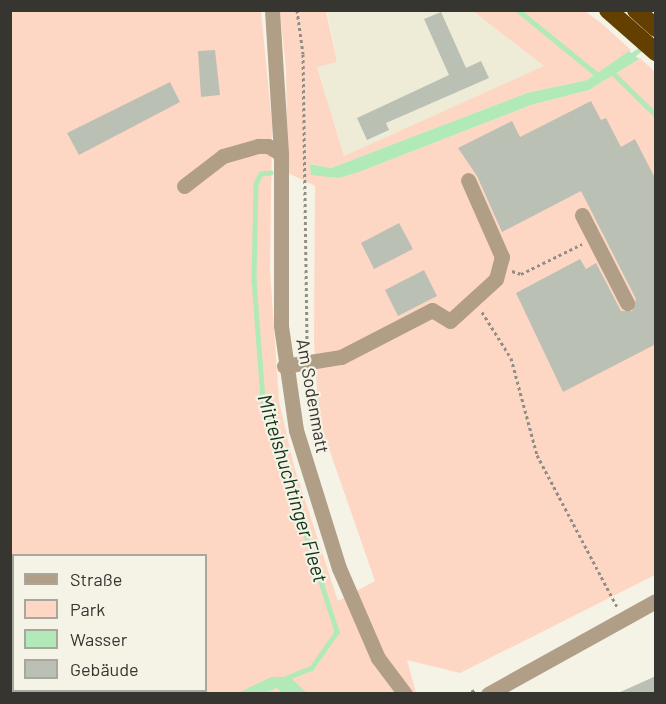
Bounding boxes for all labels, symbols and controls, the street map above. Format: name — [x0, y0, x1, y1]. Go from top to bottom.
street label: Am Sodenmatt — [292, 337, 334, 455]
water label: Mittelshuchtinger Fleet — [253, 391, 333, 585]
legend — [12, 554, 207, 692]
text: Straße — [70, 568, 122, 590]
text: Park — [70, 598, 105, 620]
text: Wasser — [70, 628, 127, 650]
text: Gebäude — [70, 658, 139, 680]

